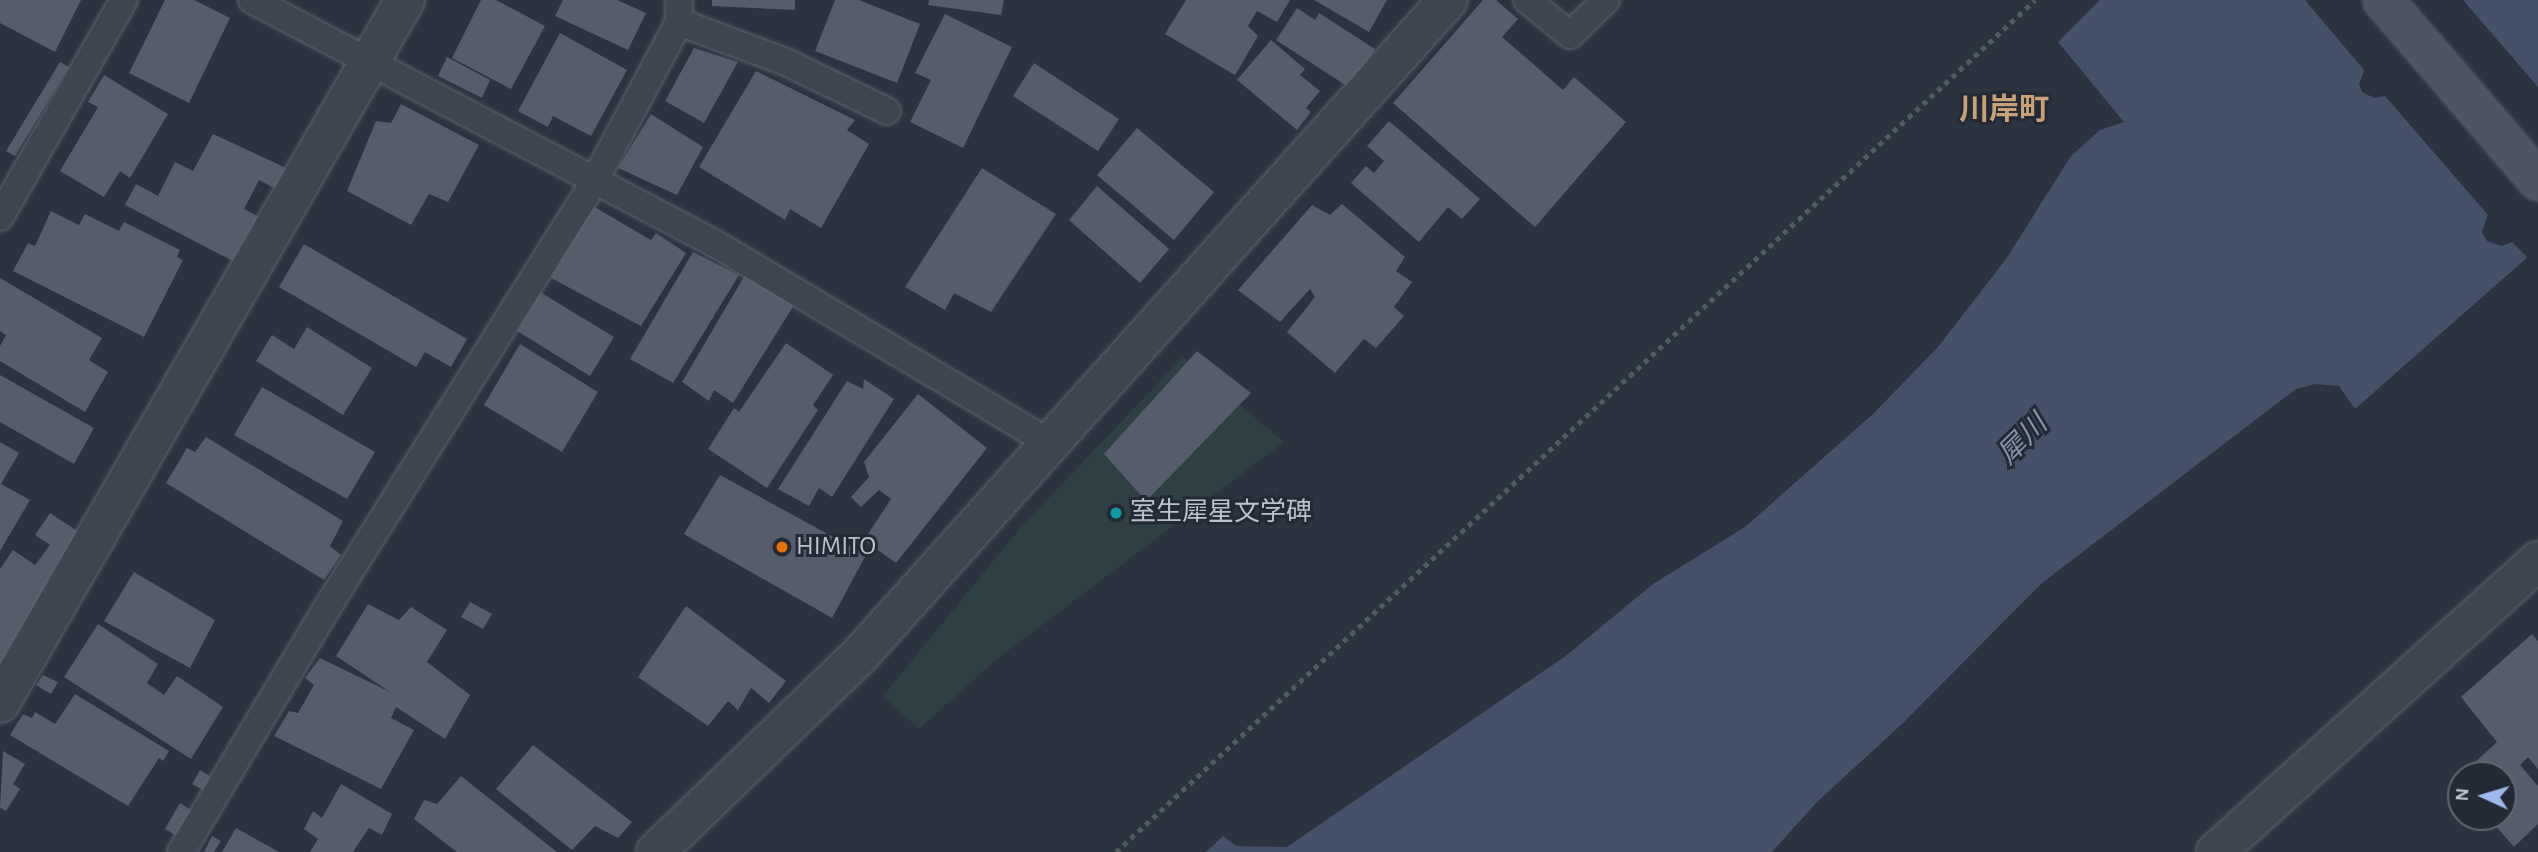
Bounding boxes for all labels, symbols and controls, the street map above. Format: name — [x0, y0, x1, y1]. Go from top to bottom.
district label: 川岸町 — [1959, 92, 2049, 128]
water label: 犀川 — [1991, 408, 2055, 472]
place label: 室生犀星文学碑 — [1130, 497, 1312, 529]
marker: 室生犀星文学碑 — [1108, 505, 1124, 521]
place label: HIMITO — [796, 531, 876, 563]
marker: HIMITO — [774, 539, 790, 555]
north arrow — [2447, 761, 2517, 831]
text: N — [2453, 787, 2472, 802]

